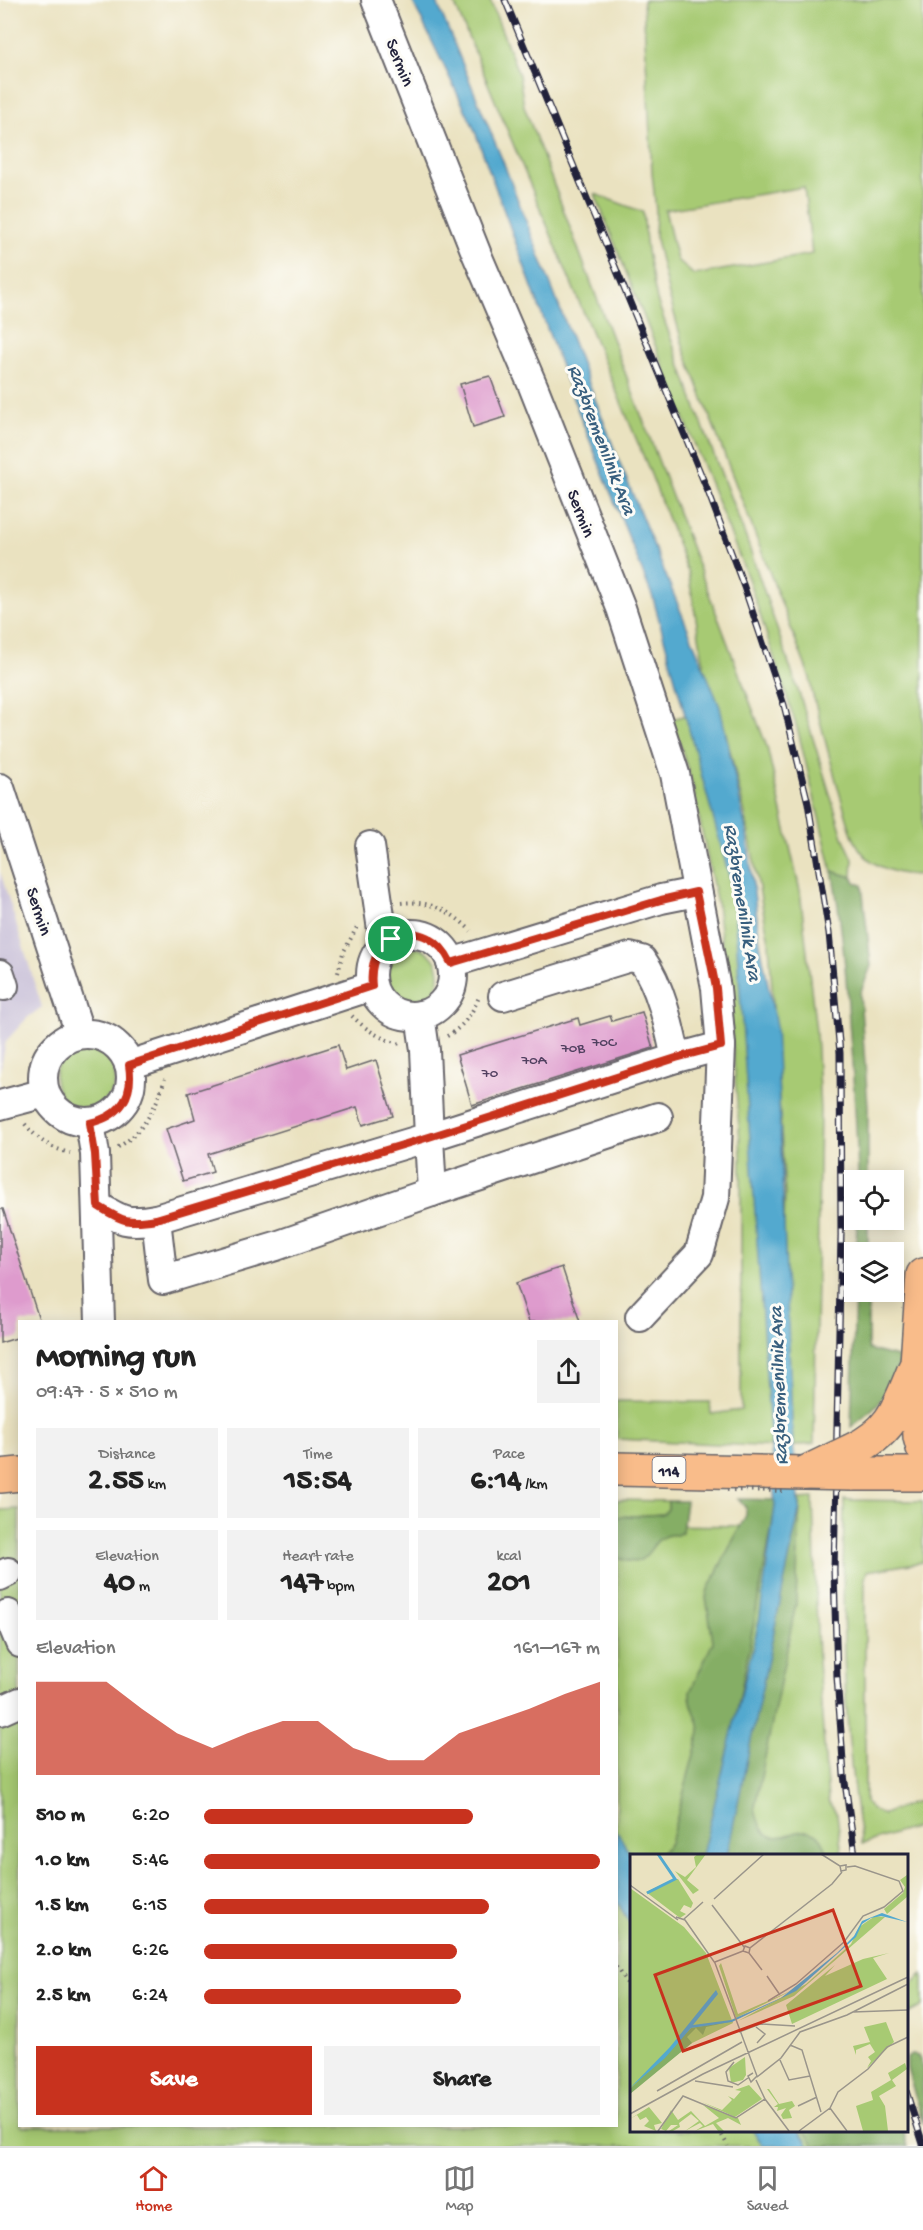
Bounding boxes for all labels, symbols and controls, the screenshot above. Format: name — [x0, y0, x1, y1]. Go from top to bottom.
street label: Sermin — [380, 36, 418, 90]
water label: Razbremenilnik Ara — [561, 362, 640, 520]
street label: Sermin — [561, 487, 598, 541]
water label: Razbremenilnik Ara — [717, 822, 765, 985]
street label: Sermin — [20, 885, 55, 939]
pin — [365, 913, 416, 964]
icon: arrive — [374, 922, 407, 955]
house number: 70C — [591, 1034, 617, 1052]
house number: 70B — [560, 1040, 585, 1058]
house number: 70A — [520, 1052, 548, 1070]
house number: 70 — [481, 1065, 499, 1083]
map controls — [844, 1170, 904, 1302]
button: locate — [844, 1170, 904, 1230]
button: layers — [844, 1242, 904, 1302]
water label: Razbremenilnik Ara — [766, 1304, 795, 1466]
text: Morning run — [36, 1340, 196, 1378]
button: share — [537, 1340, 600, 1403]
text: 09:47 · 5 × 510 m — [36, 1382, 178, 1405]
text: Distance — [99, 1446, 155, 1465]
text: Time — [303, 1446, 333, 1465]
text: Pace — [493, 1446, 525, 1465]
road number: 114 — [652, 1457, 686, 1483]
text: 2.55 — [88, 1465, 144, 1500]
text: 15:54 — [284, 1465, 352, 1500]
text: 6:14 — [470, 1465, 521, 1500]
text: km — [144, 1476, 166, 1495]
text: /km — [521, 1476, 548, 1495]
text: Elevation — [95, 1548, 159, 1567]
text: Heart rate — [282, 1548, 354, 1567]
text: kcal — [497, 1548, 521, 1567]
text: 40 — [104, 1567, 135, 1602]
text: 147 — [281, 1567, 323, 1602]
text: 201 — [487, 1567, 531, 1602]
text: m — [135, 1578, 150, 1597]
text: bpm — [323, 1578, 355, 1597]
text: Elevation — [36, 1638, 116, 1661]
text: 161–167 m — [514, 1638, 600, 1661]
text: 510 m — [36, 1805, 85, 1828]
text: 6:20 — [132, 1805, 170, 1828]
text: 1.0 km — [36, 1850, 90, 1873]
text: 5:46 — [132, 1850, 168, 1873]
inset map — [630, 1854, 908, 2131]
text: 1.5 km — [36, 1895, 89, 1918]
text: 6:15 — [132, 1895, 167, 1918]
text: 2.0 km — [36, 1940, 91, 1963]
text: 6:26 — [132, 1940, 168, 1963]
text: 2.5 km — [36, 1985, 90, 2008]
text: 6:24 — [132, 1985, 168, 2008]
button: Save — [36, 2046, 312, 2115]
button: Share — [324, 2046, 600, 2115]
tab: Home — [135, 2162, 172, 2217]
tab: Map — [443, 2162, 476, 2217]
tab: Saved — [747, 2162, 788, 2217]

